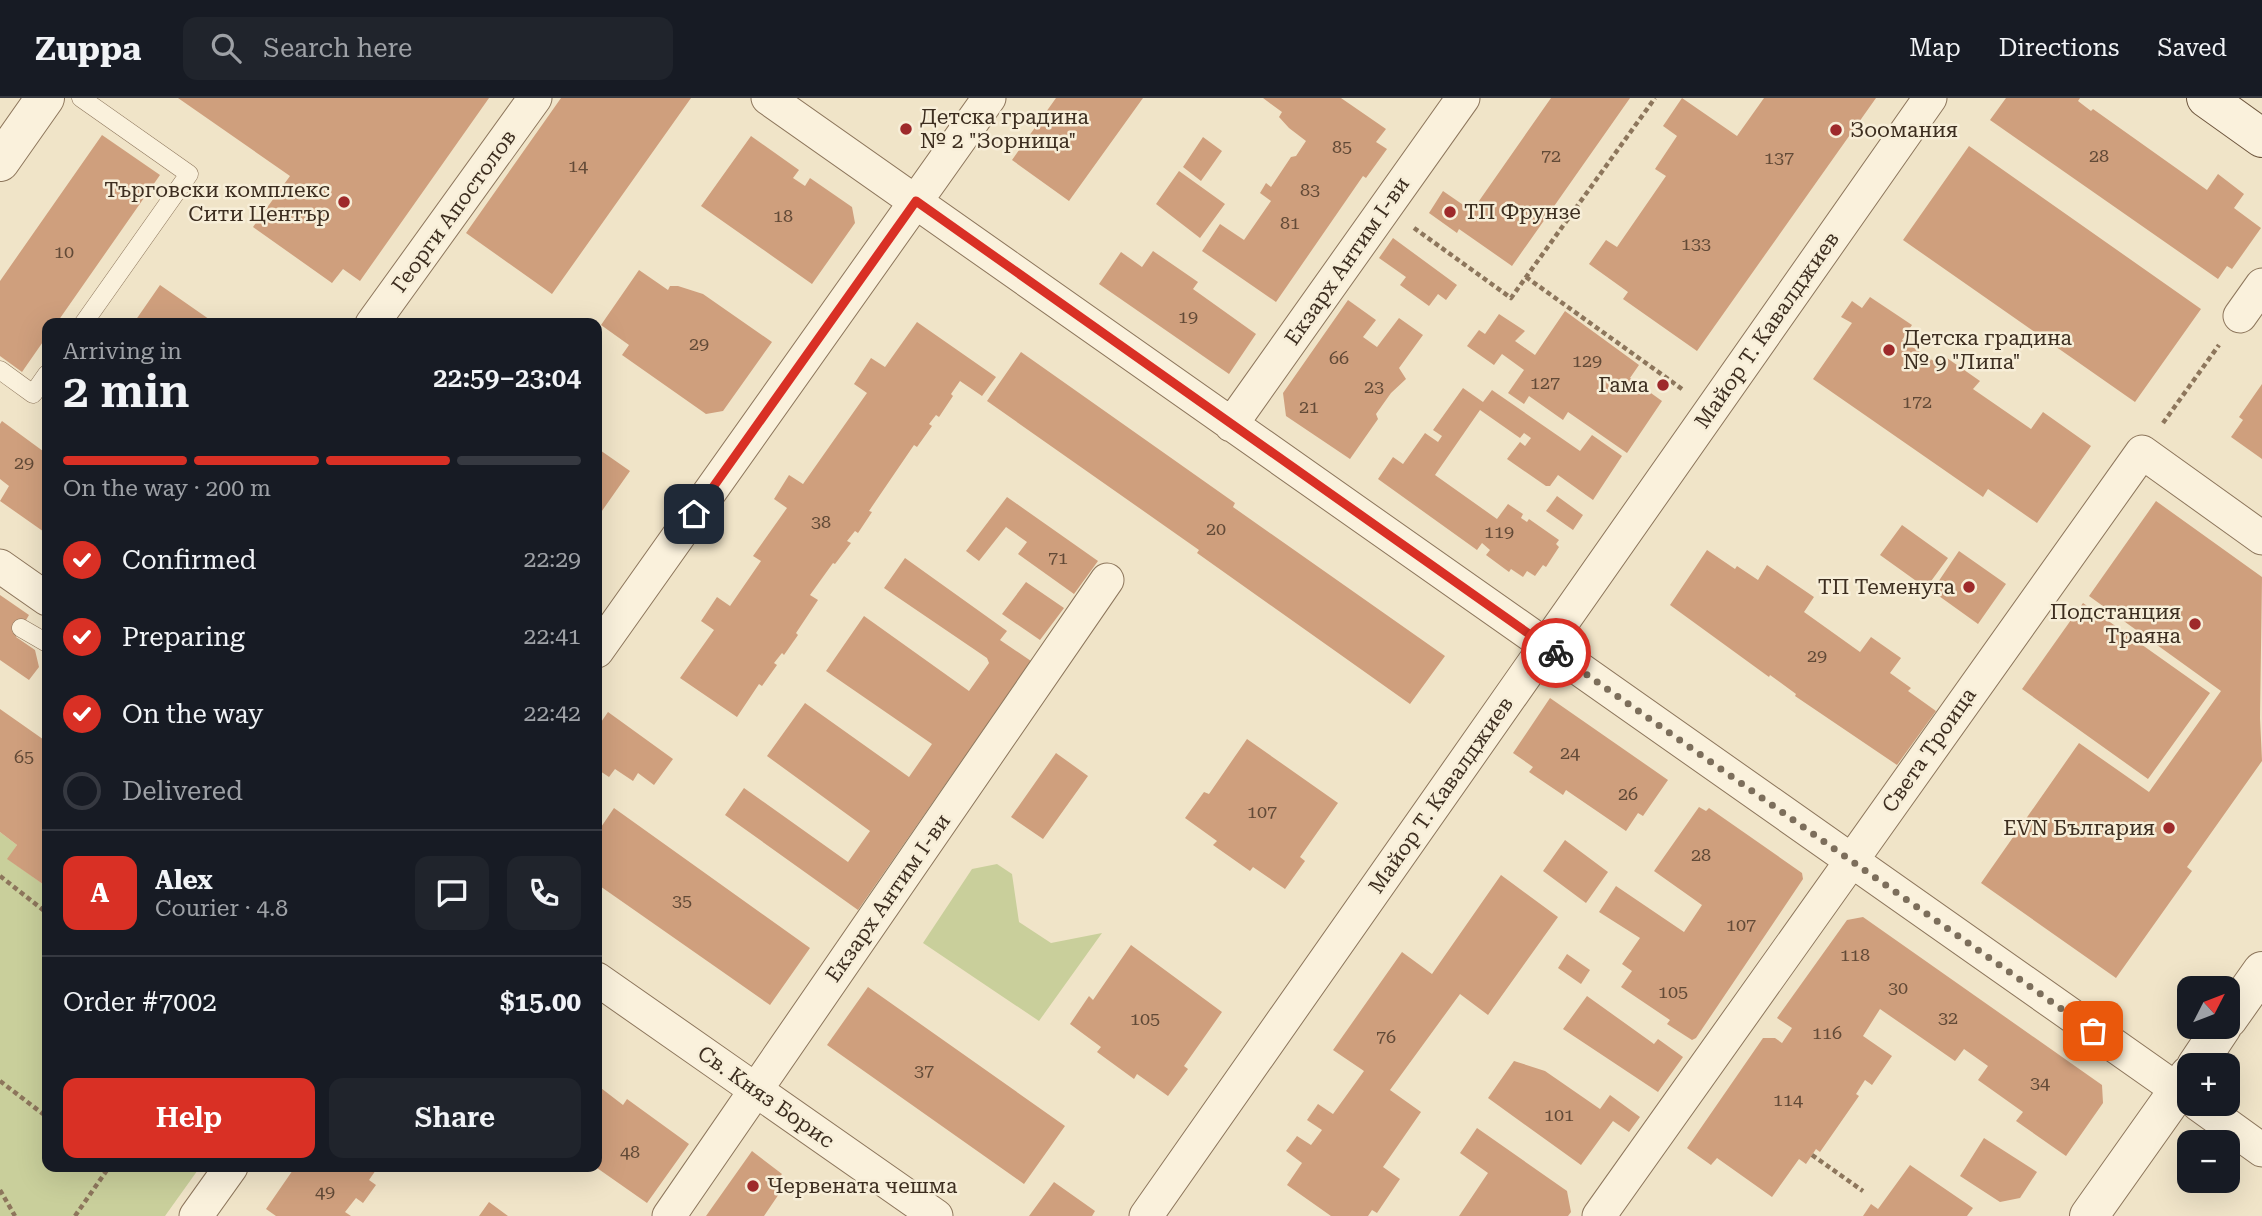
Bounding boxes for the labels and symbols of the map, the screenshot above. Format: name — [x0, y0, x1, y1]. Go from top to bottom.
place label: Детска градина № 2 "Зорница" — [920, 105, 1090, 153]
place label: Зоомания — [1850, 118, 1958, 142]
marker: Детска градина № 2 "Зорница" — [898, 121, 914, 137]
marker: Зоомания — [1828, 122, 1844, 138]
street label: Георги Апостолов — [387, 125, 521, 297]
house number: 85 — [1332, 136, 1352, 157]
house number: 72 — [1541, 145, 1561, 166]
house number: 28 — [2089, 145, 2109, 166]
house number: 137 — [1764, 147, 1794, 168]
house number: 14 — [568, 155, 588, 176]
street label: Екзарх Антим I-ви — [1280, 172, 1414, 350]
place label: Търговски комплекс Сити Център — [104, 178, 330, 226]
house number: 83 — [1300, 179, 1320, 200]
marker: Търговски комплекс Сити Център — [336, 194, 352, 210]
place label: ТП Фрунзе — [1464, 200, 1581, 224]
marker: ТП Фрунзе — [1442, 204, 1458, 220]
house number: 18 — [773, 205, 793, 226]
house number: 81 — [1280, 212, 1300, 233]
street label: Майор Т. Кавалджиев — [1690, 227, 1844, 433]
house number: 133 — [1681, 233, 1711, 254]
house number: 10 — [54, 241, 74, 262]
house number: 19 — [1178, 306, 1198, 327]
place label: Детска градина № 9 "Липа" — [1903, 326, 2073, 374]
house number: 29 — [689, 333, 709, 354]
marker: Детска градина № 9 "Липа" — [1881, 342, 1897, 358]
house number: 66 — [1329, 347, 1349, 368]
house number: 129 — [1572, 350, 1602, 371]
house number: 127 — [1530, 372, 1560, 393]
place label: Гама — [1598, 373, 1650, 397]
house number: 23 — [1364, 376, 1384, 397]
marker: Гама — [1655, 377, 1671, 393]
house number: 172 — [1902, 391, 1932, 412]
house number: 21 — [1299, 396, 1319, 417]
house number: 29 — [14, 452, 34, 473]
pin — [664, 484, 724, 544]
house number: 38 — [811, 511, 831, 532]
house number: 20 — [1206, 518, 1226, 539]
house number: 119 — [1484, 521, 1514, 542]
house number: 71 — [1048, 547, 1068, 568]
place label: ТП Теменуга — [1818, 575, 1956, 599]
marker: ТП Теменуга — [1961, 579, 1977, 595]
place label: Подстанция Траяна — [2050, 600, 2182, 648]
marker: Подстанция Траяна — [2187, 616, 2203, 632]
courier — [1521, 618, 1591, 688]
house number: 29 — [1807, 645, 1827, 666]
street label: Света Троица — [1877, 683, 1981, 817]
street label: Майор Т. Кавалджиев — [1364, 692, 1518, 898]
house number: 24 — [1560, 742, 1580, 763]
house number: 65 — [14, 746, 34, 767]
house number: 26 — [1618, 783, 1638, 804]
house number: 107 — [1247, 801, 1277, 822]
street label: Екзарх Антим I-ви — [821, 809, 955, 987]
place label: EVN България — [2003, 816, 2155, 840]
marker: EVN България — [2161, 820, 2177, 836]
house number: 28 — [1691, 844, 1711, 865]
house number: 35 — [672, 890, 692, 911]
house number: 107 — [1726, 914, 1756, 935]
house number: 118 — [1840, 944, 1870, 965]
north arrow — [2177, 976, 2240, 1040]
house number: 30 — [1888, 977, 1908, 998]
house number: 105 — [1658, 981, 1688, 1002]
pin — [2063, 1001, 2123, 1061]
house number: 32 — [1938, 1007, 1958, 1028]
house number: 105 — [1130, 1008, 1160, 1029]
house number: 116 — [1812, 1022, 1842, 1043]
house number: 76 — [1376, 1026, 1396, 1047]
street label: Св. Княз Борис — [693, 1041, 839, 1153]
house number: 37 — [914, 1060, 934, 1081]
house number: 34 — [2030, 1072, 2050, 1093]
house number: 114 — [1773, 1089, 1803, 1110]
house number: 101 — [1544, 1104, 1574, 1125]
house number: 48 — [620, 1141, 640, 1162]
place label: Червената чешма — [767, 1174, 958, 1198]
marker: Червената чешма — [745, 1178, 761, 1194]
house number: 49 — [315, 1181, 335, 1202]

